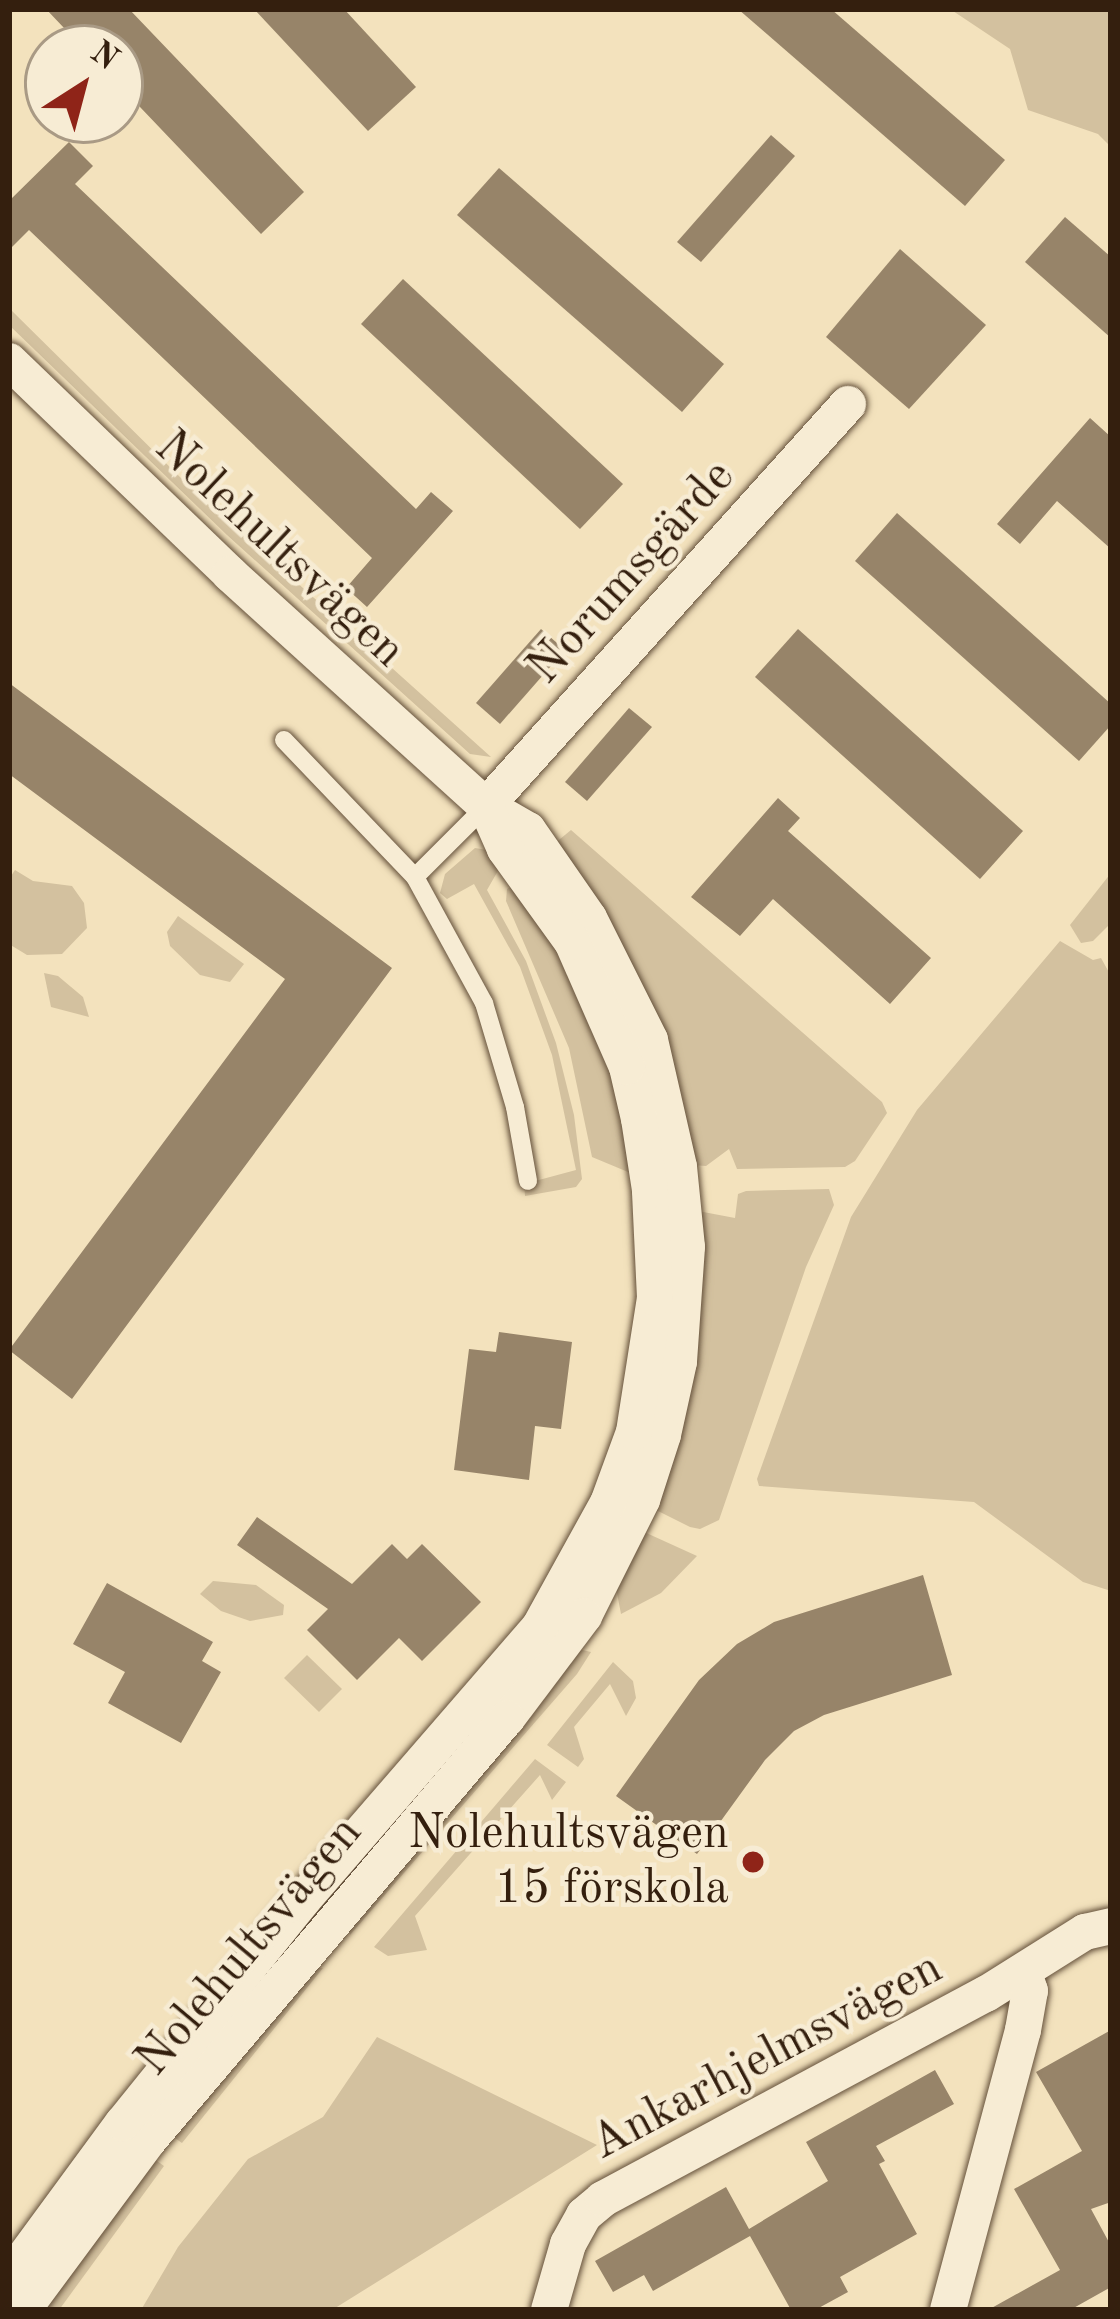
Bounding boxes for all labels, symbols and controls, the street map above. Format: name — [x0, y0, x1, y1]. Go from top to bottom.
north arrow — [24, 24, 144, 144]
text: N — [84, 36, 124, 78]
street label: Nolehultsvägen — [142, 419, 416, 681]
street label: Norumsgärde — [516, 449, 748, 697]
street label: Nolehultsvägen — [125, 1805, 375, 2089]
place label: Nolehultsvägen 15 förskola — [408, 1805, 729, 1918]
marker: Nolehultsvägen 15 förskola — [740, 1849, 766, 1875]
street label: Ankarhjelmsvägen — [582, 1940, 952, 2174]

